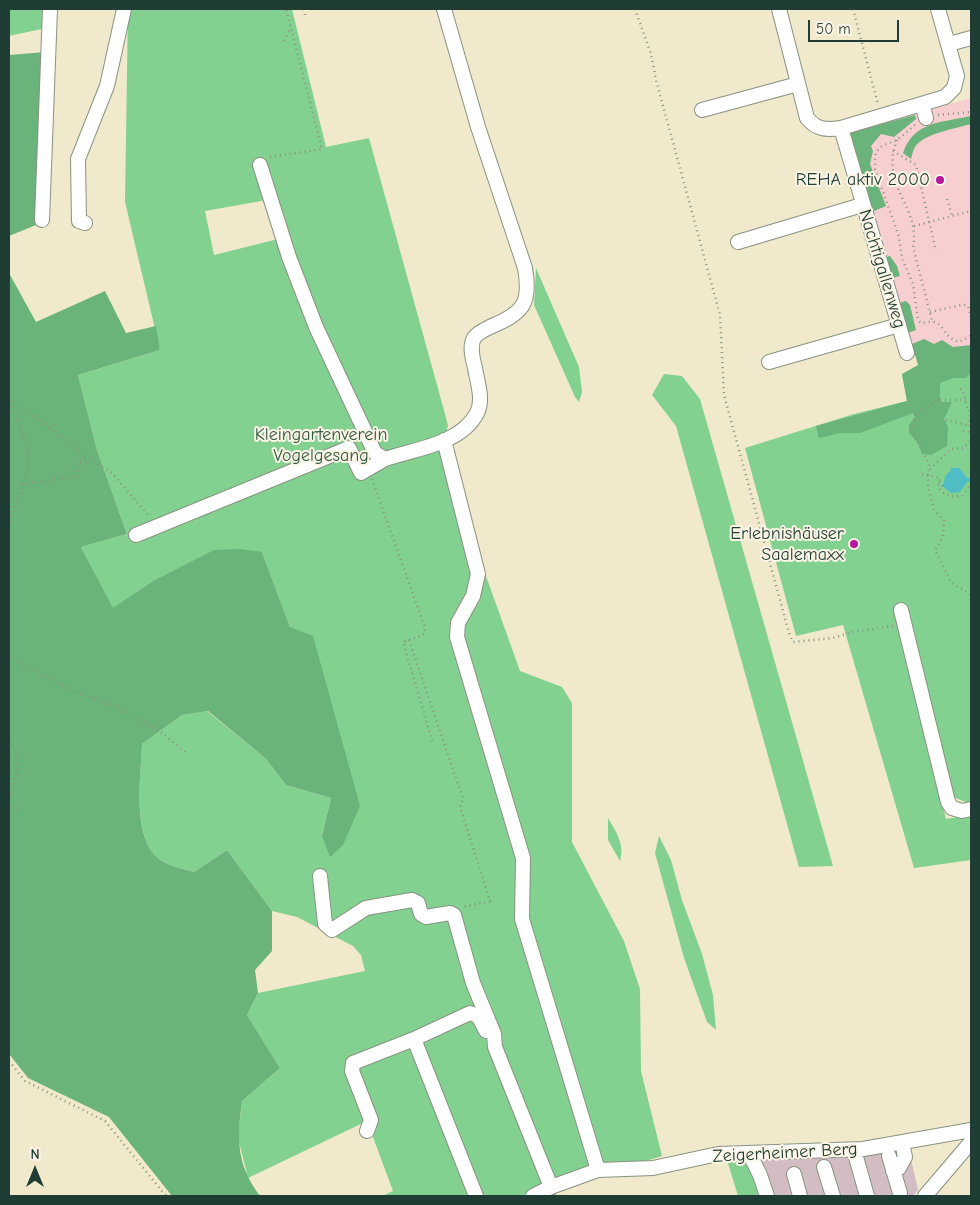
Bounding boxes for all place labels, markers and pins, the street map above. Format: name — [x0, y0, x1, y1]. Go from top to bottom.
place label: REHA aktiv 2000 — [796, 169, 930, 191]
marker: REHA aktiv 2000 — [934, 174, 946, 186]
place label: Erlebnishäuser Saalemaxx — [730, 523, 844, 566]
marker: Erlebnishäuser Saalemaxx — [848, 538, 860, 550]

